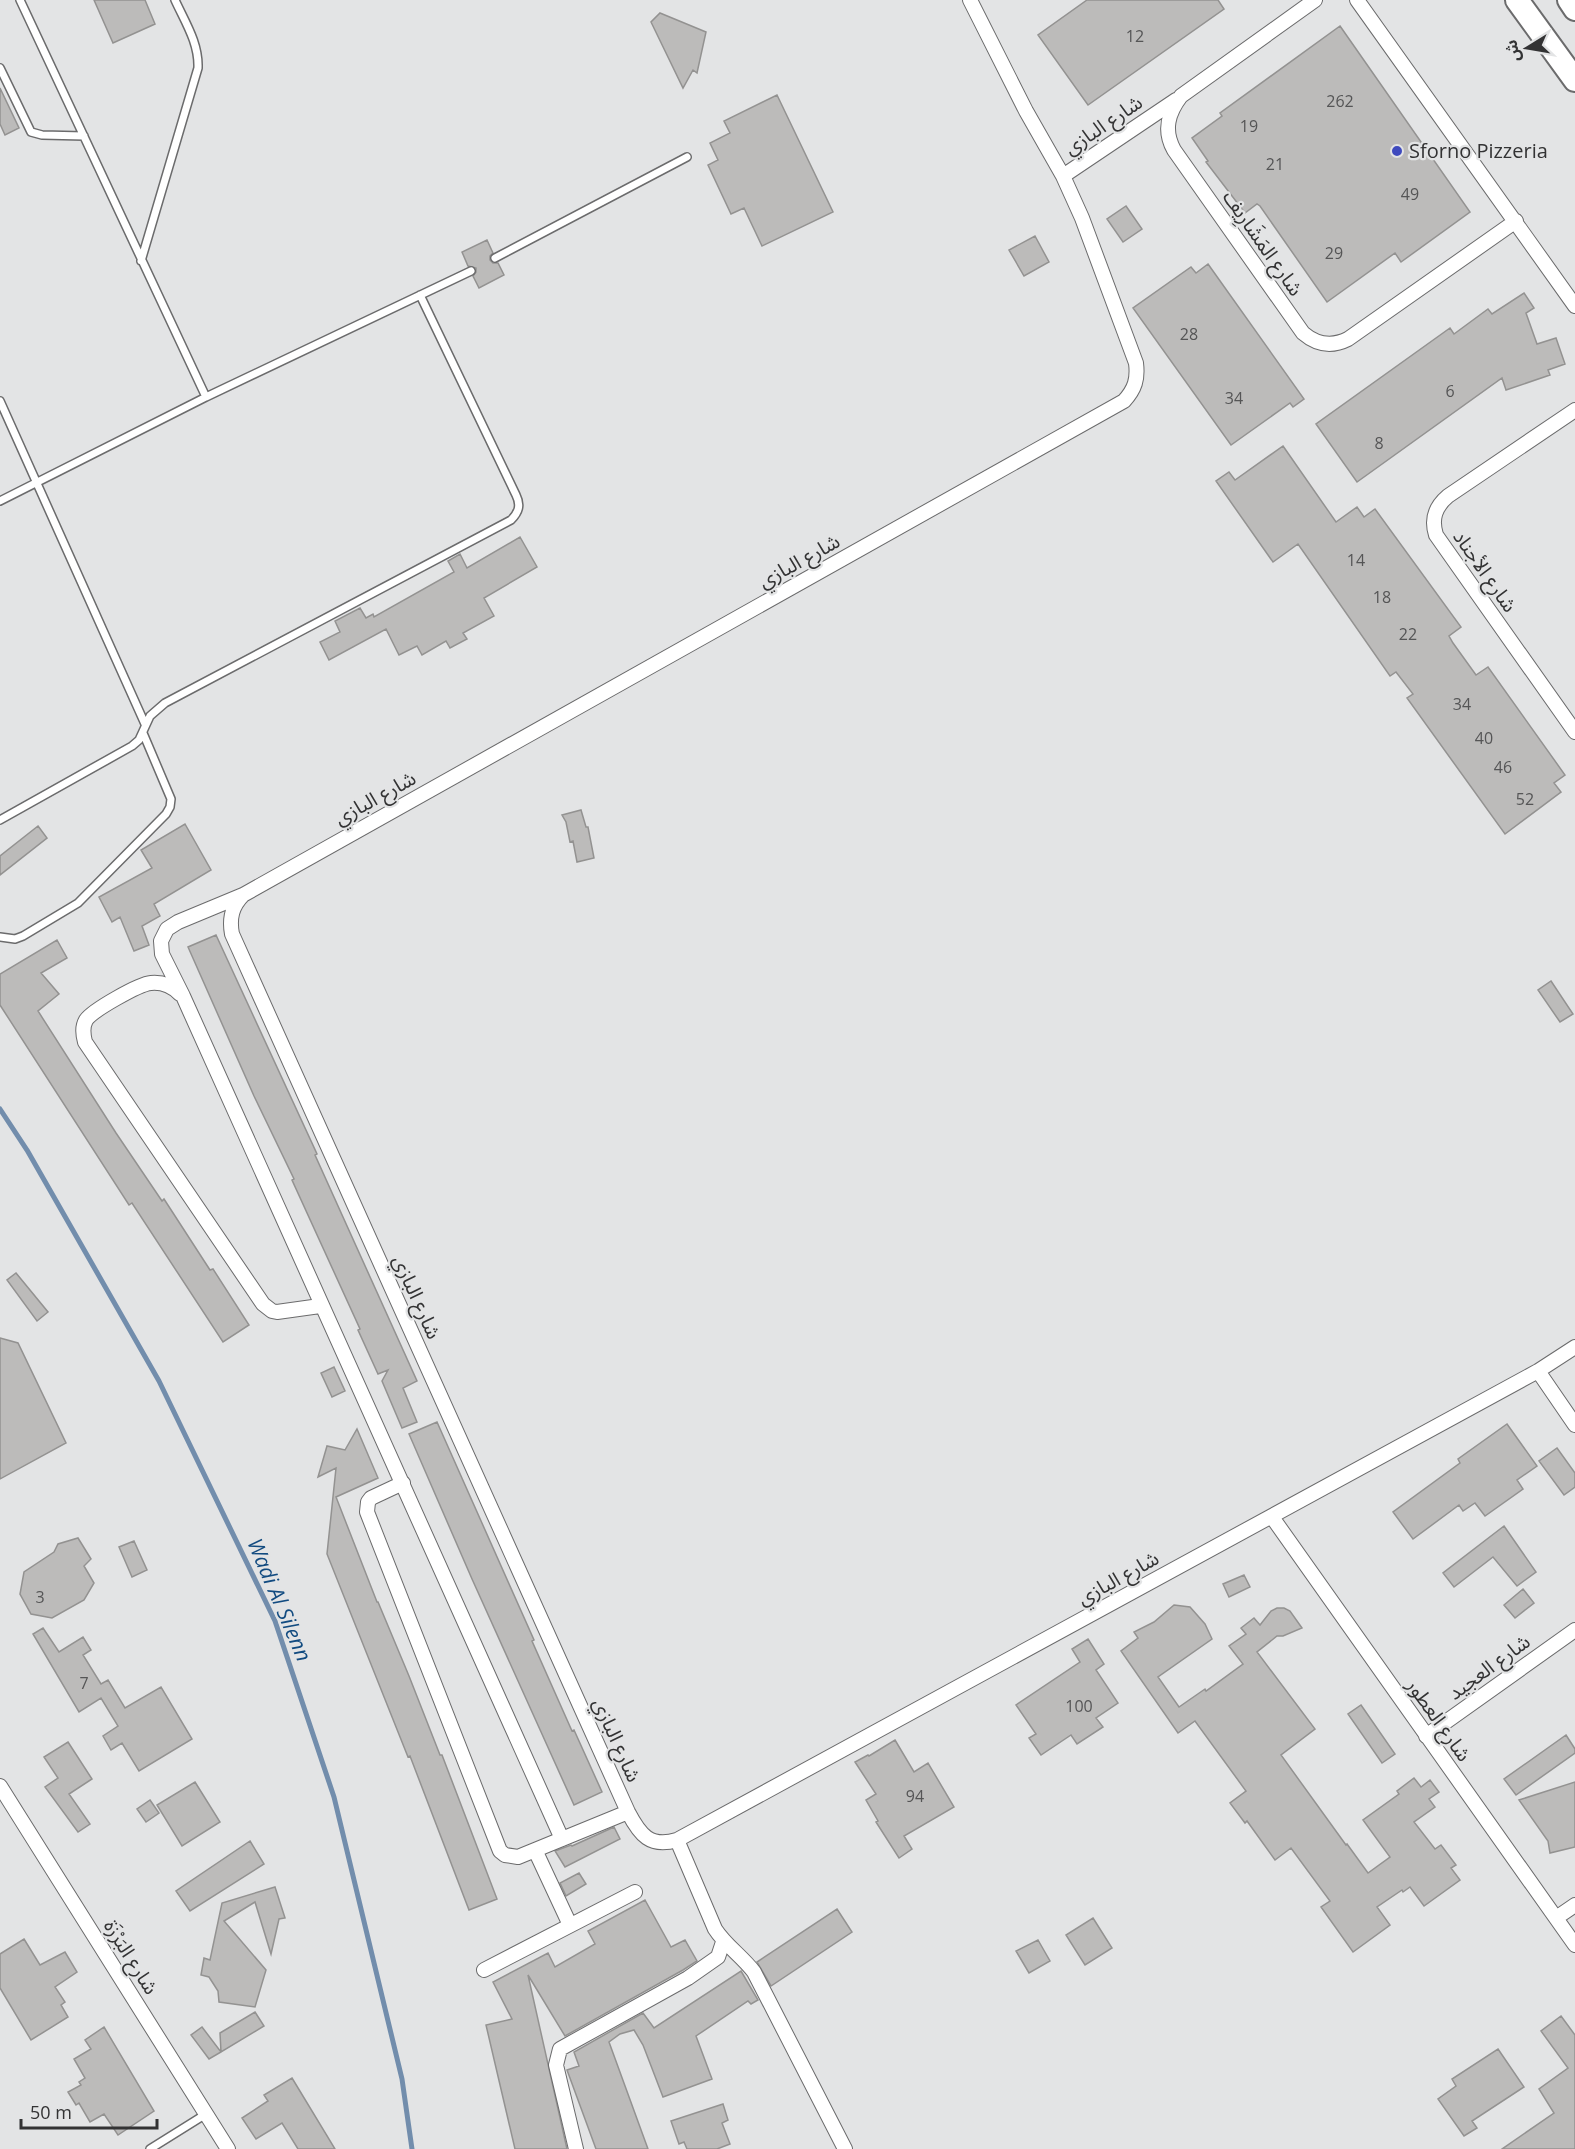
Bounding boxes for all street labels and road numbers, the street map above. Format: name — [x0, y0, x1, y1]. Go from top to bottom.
street label: شارع البازي — [1058, 88, 1149, 163]
street label: شارع المَشَارِيف — [1215, 185, 1310, 302]
street label: شارع الأجناد — [1446, 524, 1524, 618]
street label: شارع البازي — [753, 527, 846, 596]
street label: شارع البازي — [329, 764, 422, 833]
street label: شارع البازي — [385, 1250, 448, 1344]
street label: شارع البازي — [1072, 1544, 1165, 1613]
street label: شارع العجيد — [1442, 1628, 1536, 1707]
street label: شارع العطور — [1399, 1672, 1478, 1768]
street label: شارع البازي — [585, 1693, 648, 1787]
street label: شارع البَرْزَة — [96, 1914, 165, 2000]

